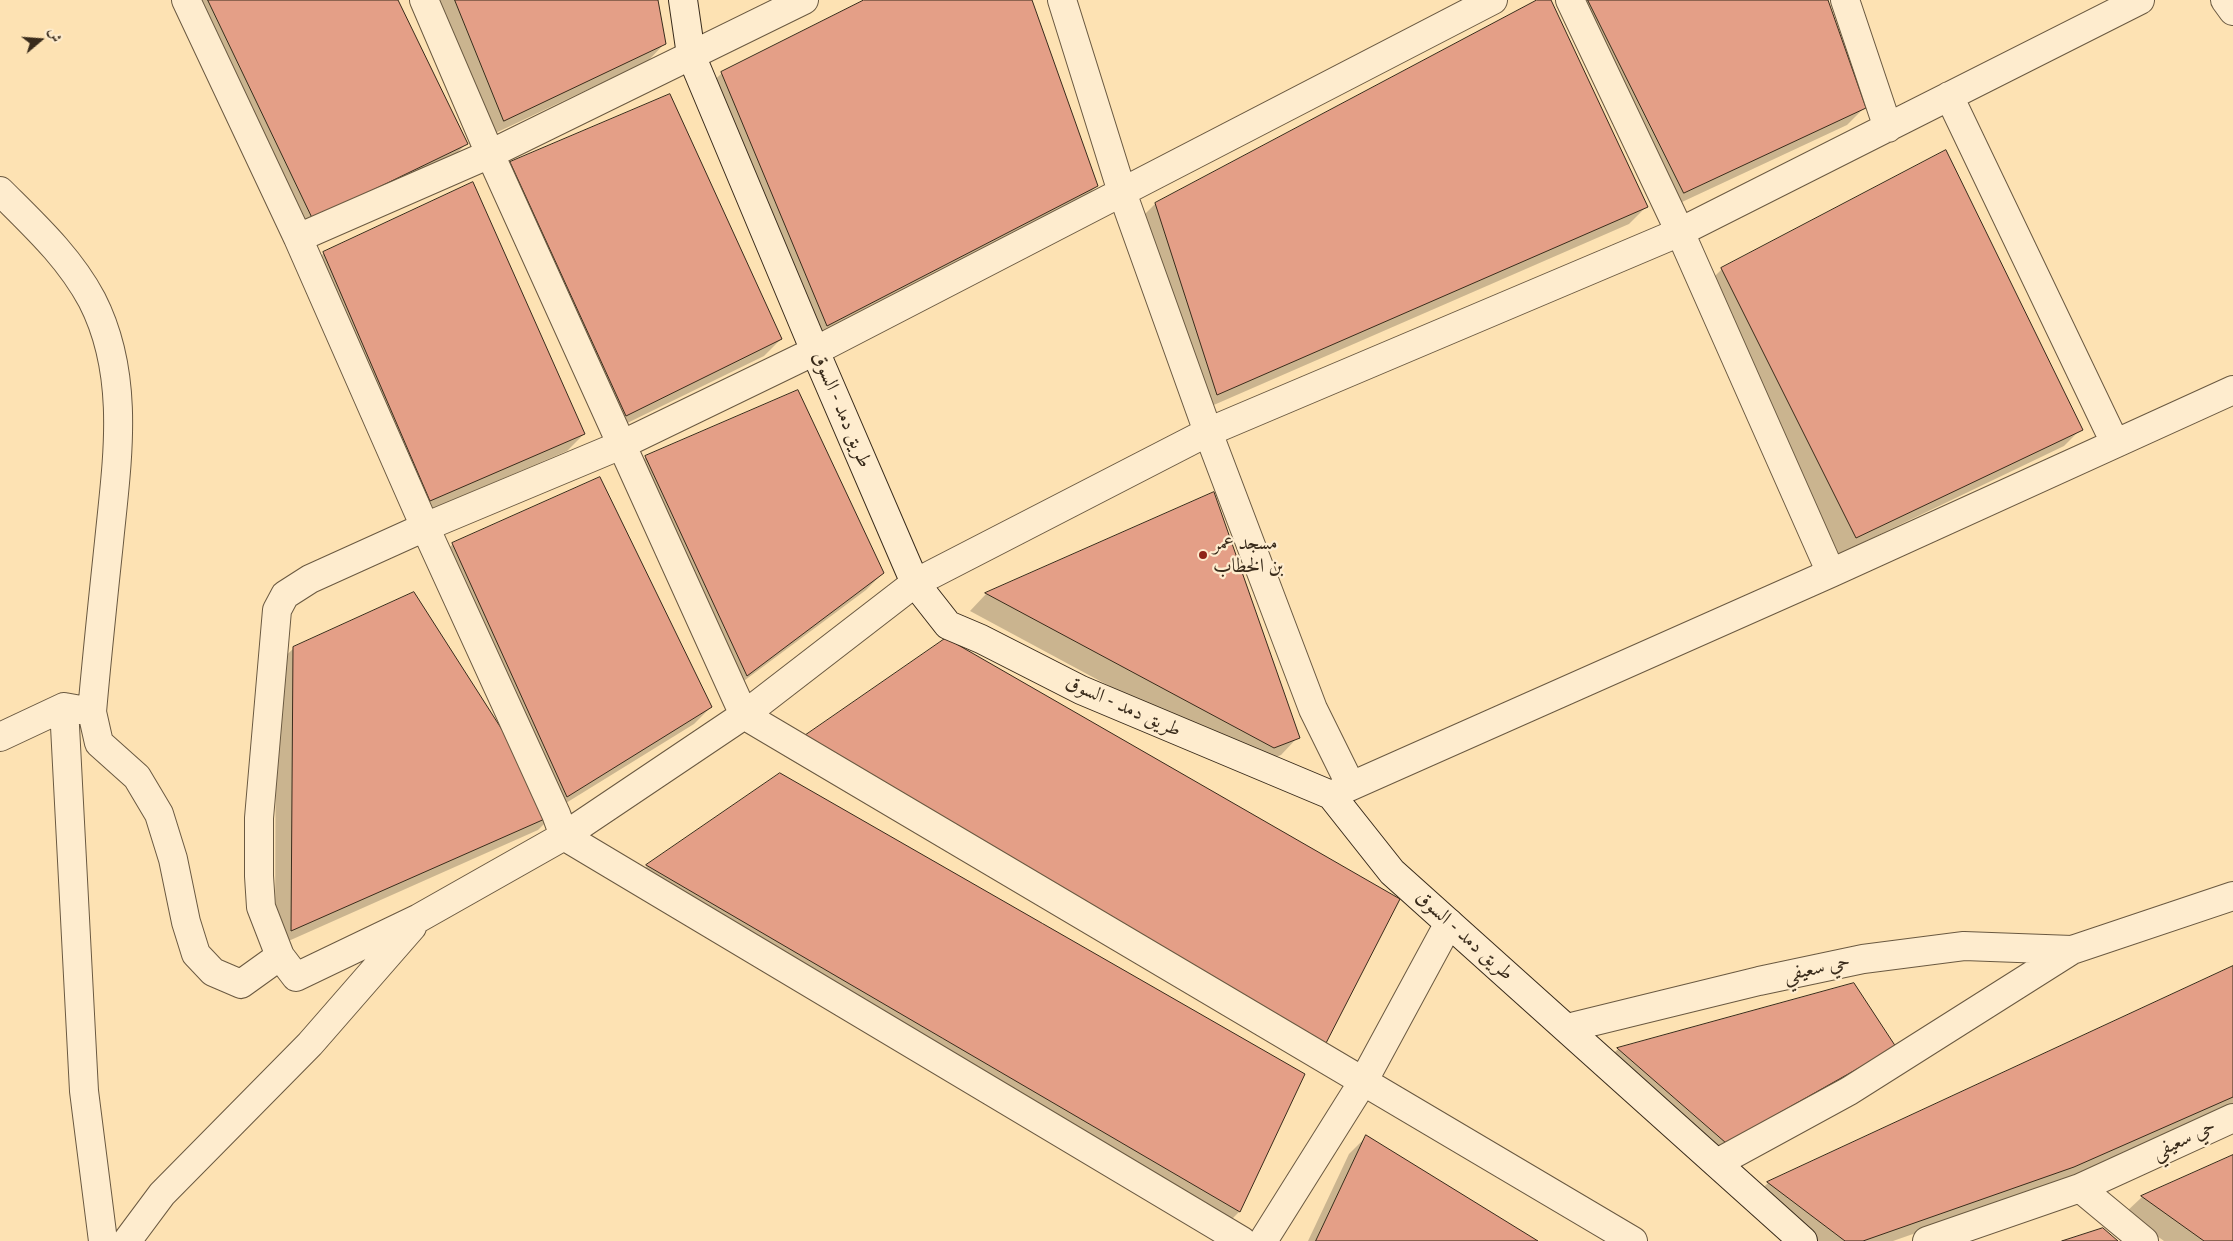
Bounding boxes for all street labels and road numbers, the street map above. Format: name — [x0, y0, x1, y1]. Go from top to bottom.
street label: طريق دمد - السوق — [806, 348, 876, 472]
street label: طريق دمد - السوق — [1062, 671, 1184, 743]
street label: طريق دمد - السوق — [1410, 886, 1518, 986]
street label: حي سعيفي — [1781, 950, 1853, 988]
street label: حي سعيفي — [2148, 1115, 2220, 1165]

